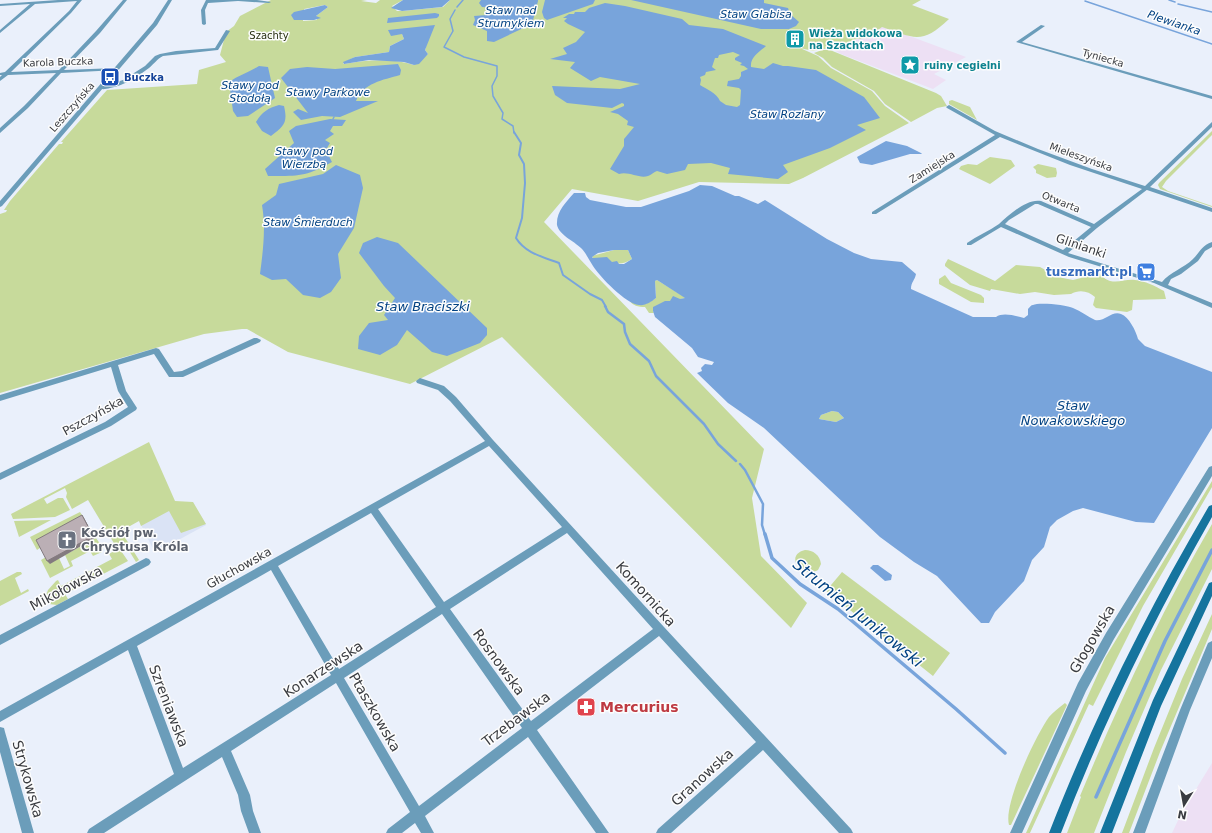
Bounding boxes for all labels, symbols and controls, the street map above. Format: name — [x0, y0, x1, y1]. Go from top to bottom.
water label: Staw nad Strumykiem — [478, 4, 544, 30]
water label: Staw Glabisa — [720, 8, 792, 21]
water label: Plewianka — [1146, 8, 1203, 38]
building icon: Wieża widokowa na Szachtach — [784, 28, 806, 50]
place label: Wieża widokowa na Szachtach — [809, 28, 902, 51]
park label: Szachty — [249, 30, 289, 41]
street label: Tyniecka — [1080, 47, 1125, 69]
place icon: ruiny cegielni — [899, 54, 921, 76]
street label: Karola Buczka — [23, 55, 93, 69]
place label: ruiny cegielni — [924, 60, 1001, 71]
bus stop icon: Buczka — [99, 66, 121, 88]
place label: Buczka — [124, 72, 164, 83]
water label: Stawy pod Stodołą — [221, 79, 280, 105]
street label: Leszczyńska — [48, 80, 96, 134]
water label: Stawy Parkowe — [286, 86, 370, 99]
water label: Staw Rozlany — [750, 108, 824, 121]
street label: Mieleszyńska — [1048, 141, 1114, 173]
water label: Stawy pod Wierzbą — [275, 145, 334, 171]
street label: Zamiejska — [907, 149, 957, 185]
street label: Otwarta — [1040, 189, 1082, 215]
water label: Staw Śmierduch — [263, 216, 353, 229]
street label: Glinianki — [1054, 231, 1108, 261]
supermarket icon: tuszmarkt.pl — [1135, 261, 1157, 283]
place label: tuszmarkt.pl — [1046, 265, 1132, 279]
water label: Staw Braciszki — [376, 299, 470, 314]
street label: Pszczyńska — [60, 394, 126, 438]
water label: Staw Nowakowskiego — [1021, 398, 1125, 428]
place label: Kościół pw. Chrystusa Króla — [81, 526, 189, 554]
church icon: Kościół pw. Chrystusa Króla — [56, 529, 78, 551]
street label: Głuchowska — [204, 544, 274, 592]
water label: Strumień Junikowski — [789, 555, 927, 672]
street label: Komornicka — [613, 558, 679, 630]
street label: Mikołowska — [27, 562, 105, 614]
street label: Głogowska — [1066, 602, 1118, 676]
street label: Rosnowska — [470, 626, 528, 698]
street label: Konarzewska — [280, 637, 366, 701]
street label: Szreniawska — [146, 663, 192, 749]
street label: Ptaszkowska — [346, 670, 404, 754]
street label: Trzebawska — [478, 688, 553, 750]
pharmacy icon: Mercurius — [575, 696, 597, 718]
place label: Mercurius — [600, 699, 679, 715]
street label: Strykowska — [9, 738, 47, 820]
street label: Granowska — [668, 745, 736, 809]
north arrow — [1164, 785, 1204, 825]
text: N — [1176, 807, 1188, 822]

